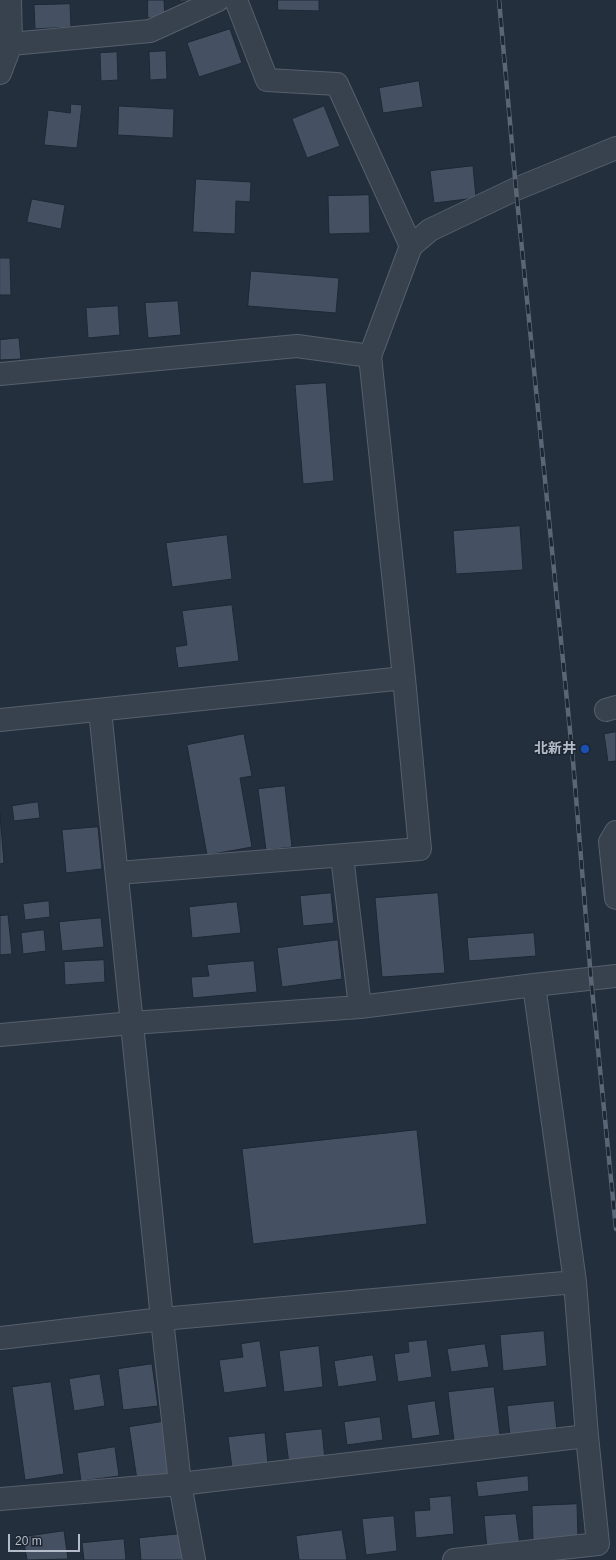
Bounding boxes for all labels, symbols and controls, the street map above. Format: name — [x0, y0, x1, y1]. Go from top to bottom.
place label: 北新井 — [534, 741, 576, 757]
marker: 北新井 — [579, 743, 591, 755]
scale bar — [10, 1526, 82, 1552]
text: 20 m — [15, 1534, 42, 1548]

